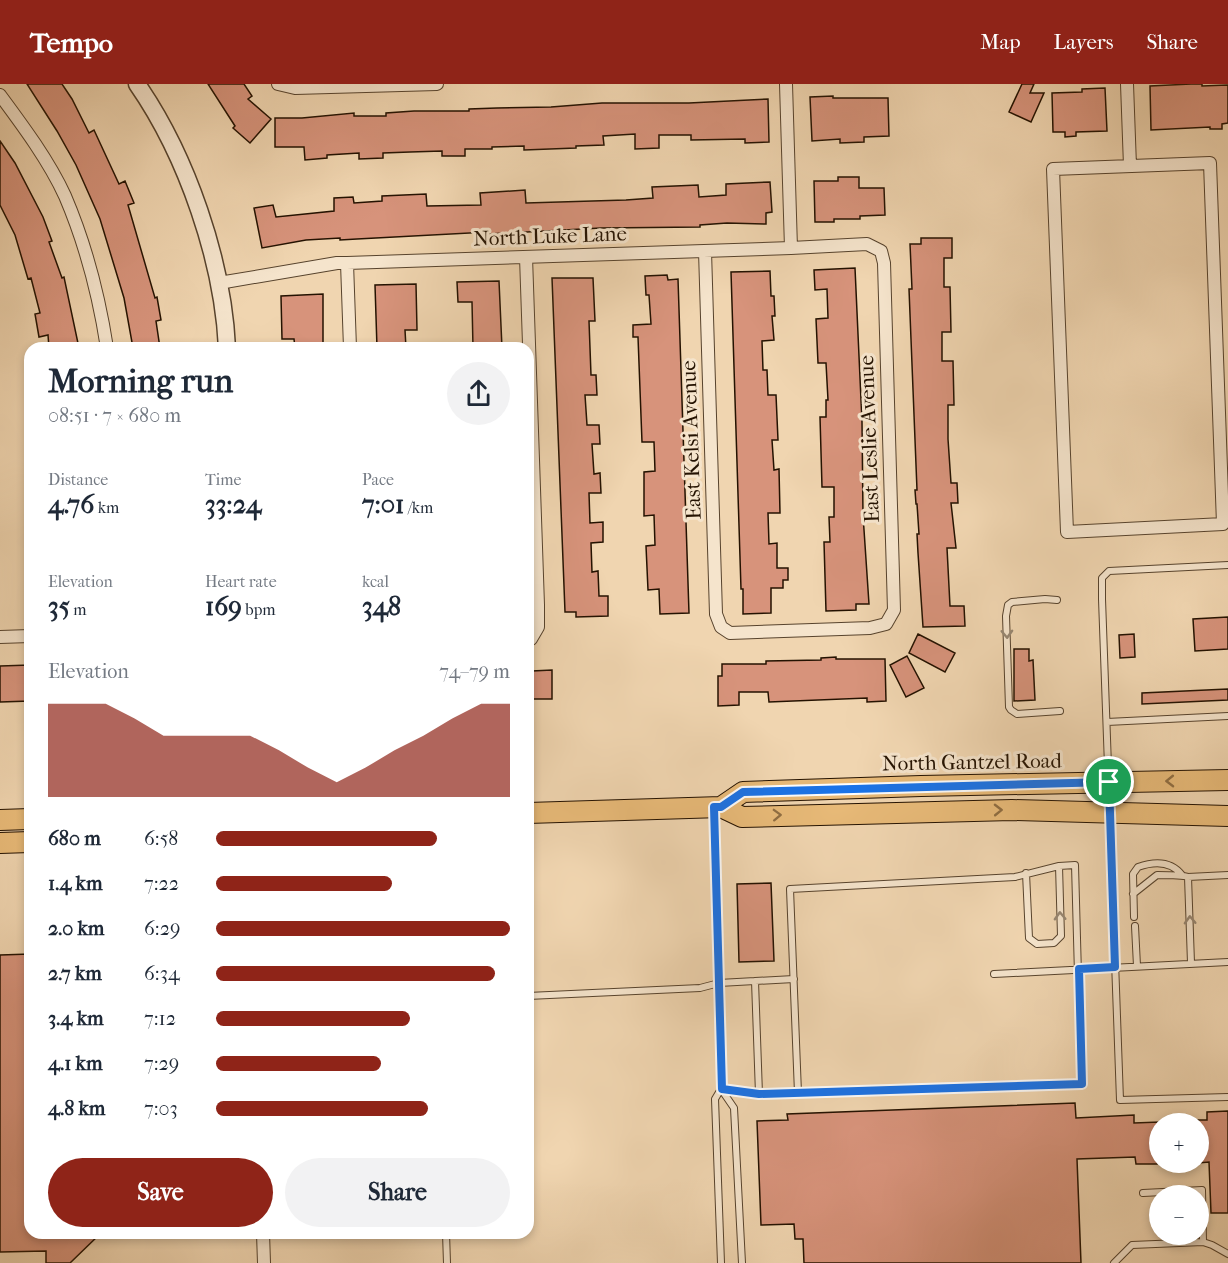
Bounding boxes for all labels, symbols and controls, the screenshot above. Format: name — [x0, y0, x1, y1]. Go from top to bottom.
text: Tempo — [30, 26, 113, 59]
text: Map — [980, 30, 1021, 54]
text: Layers — [1054, 30, 1113, 54]
text: Share — [1146, 30, 1198, 54]
street label: North Luke Lane — [473, 221, 627, 251]
street label: East Leslie Avenue — [854, 355, 884, 523]
street label: East Kelsi Avenue — [676, 360, 706, 520]
text: Morning run — [48, 362, 233, 401]
button: share — [447, 362, 510, 425]
text: 08:51 · 7 × 680 m — [48, 404, 181, 427]
text: Distance — [48, 470, 108, 489]
text: Time — [205, 470, 241, 489]
text: Pace — [362, 470, 394, 489]
text: 4.76 — [48, 489, 94, 520]
text: 33:24 — [205, 489, 261, 520]
text: 7:01 — [362, 489, 404, 520]
text: km — [94, 498, 119, 517]
text: /km — [404, 498, 433, 517]
text: Elevation — [48, 572, 113, 591]
text: Heart rate — [205, 572, 277, 591]
text: kcal — [362, 572, 389, 591]
text: 35 — [48, 591, 70, 622]
text: 169 — [205, 591, 242, 622]
text: 348 — [362, 591, 401, 622]
text: m — [70, 600, 87, 619]
text: bpm — [242, 600, 276, 619]
one-way arrow — [1001, 629, 1013, 638]
text: Elevation — [48, 660, 129, 683]
text: 74–79 m — [439, 660, 510, 683]
street label: North Gantzel Road — [882, 748, 1063, 776]
pin — [1083, 756, 1134, 807]
icon: arrive — [1092, 765, 1125, 798]
one-way arrow — [1165, 775, 1174, 788]
one-way arrow — [994, 804, 1003, 817]
one-way arrow — [772, 809, 781, 822]
text: 680 m — [48, 827, 101, 850]
text: 6:58 — [144, 827, 178, 850]
text: 1.4 km — [48, 872, 103, 895]
text: 7:22 — [144, 872, 179, 895]
one-way arrow — [1054, 912, 1066, 921]
one-way arrow — [1183, 916, 1196, 925]
text: 2.0 km — [48, 917, 104, 940]
text: 6:29 — [144, 917, 180, 940]
text: 2.7 km — [48, 962, 102, 985]
text: 6:34 — [144, 962, 180, 985]
text: 3.4 km — [48, 1007, 104, 1030]
text: 7:12 — [144, 1007, 176, 1030]
text: 4.1 km — [48, 1052, 103, 1075]
text: 7:29 — [144, 1052, 179, 1075]
text: 4.8 km — [48, 1097, 105, 1120]
text: 7:03 — [144, 1097, 178, 1120]
map controls — [1149, 1113, 1209, 1245]
button: + — [1149, 1113, 1209, 1173]
button: Save — [48, 1158, 273, 1227]
button: Share — [285, 1158, 510, 1227]
button: − — [1149, 1185, 1209, 1245]

